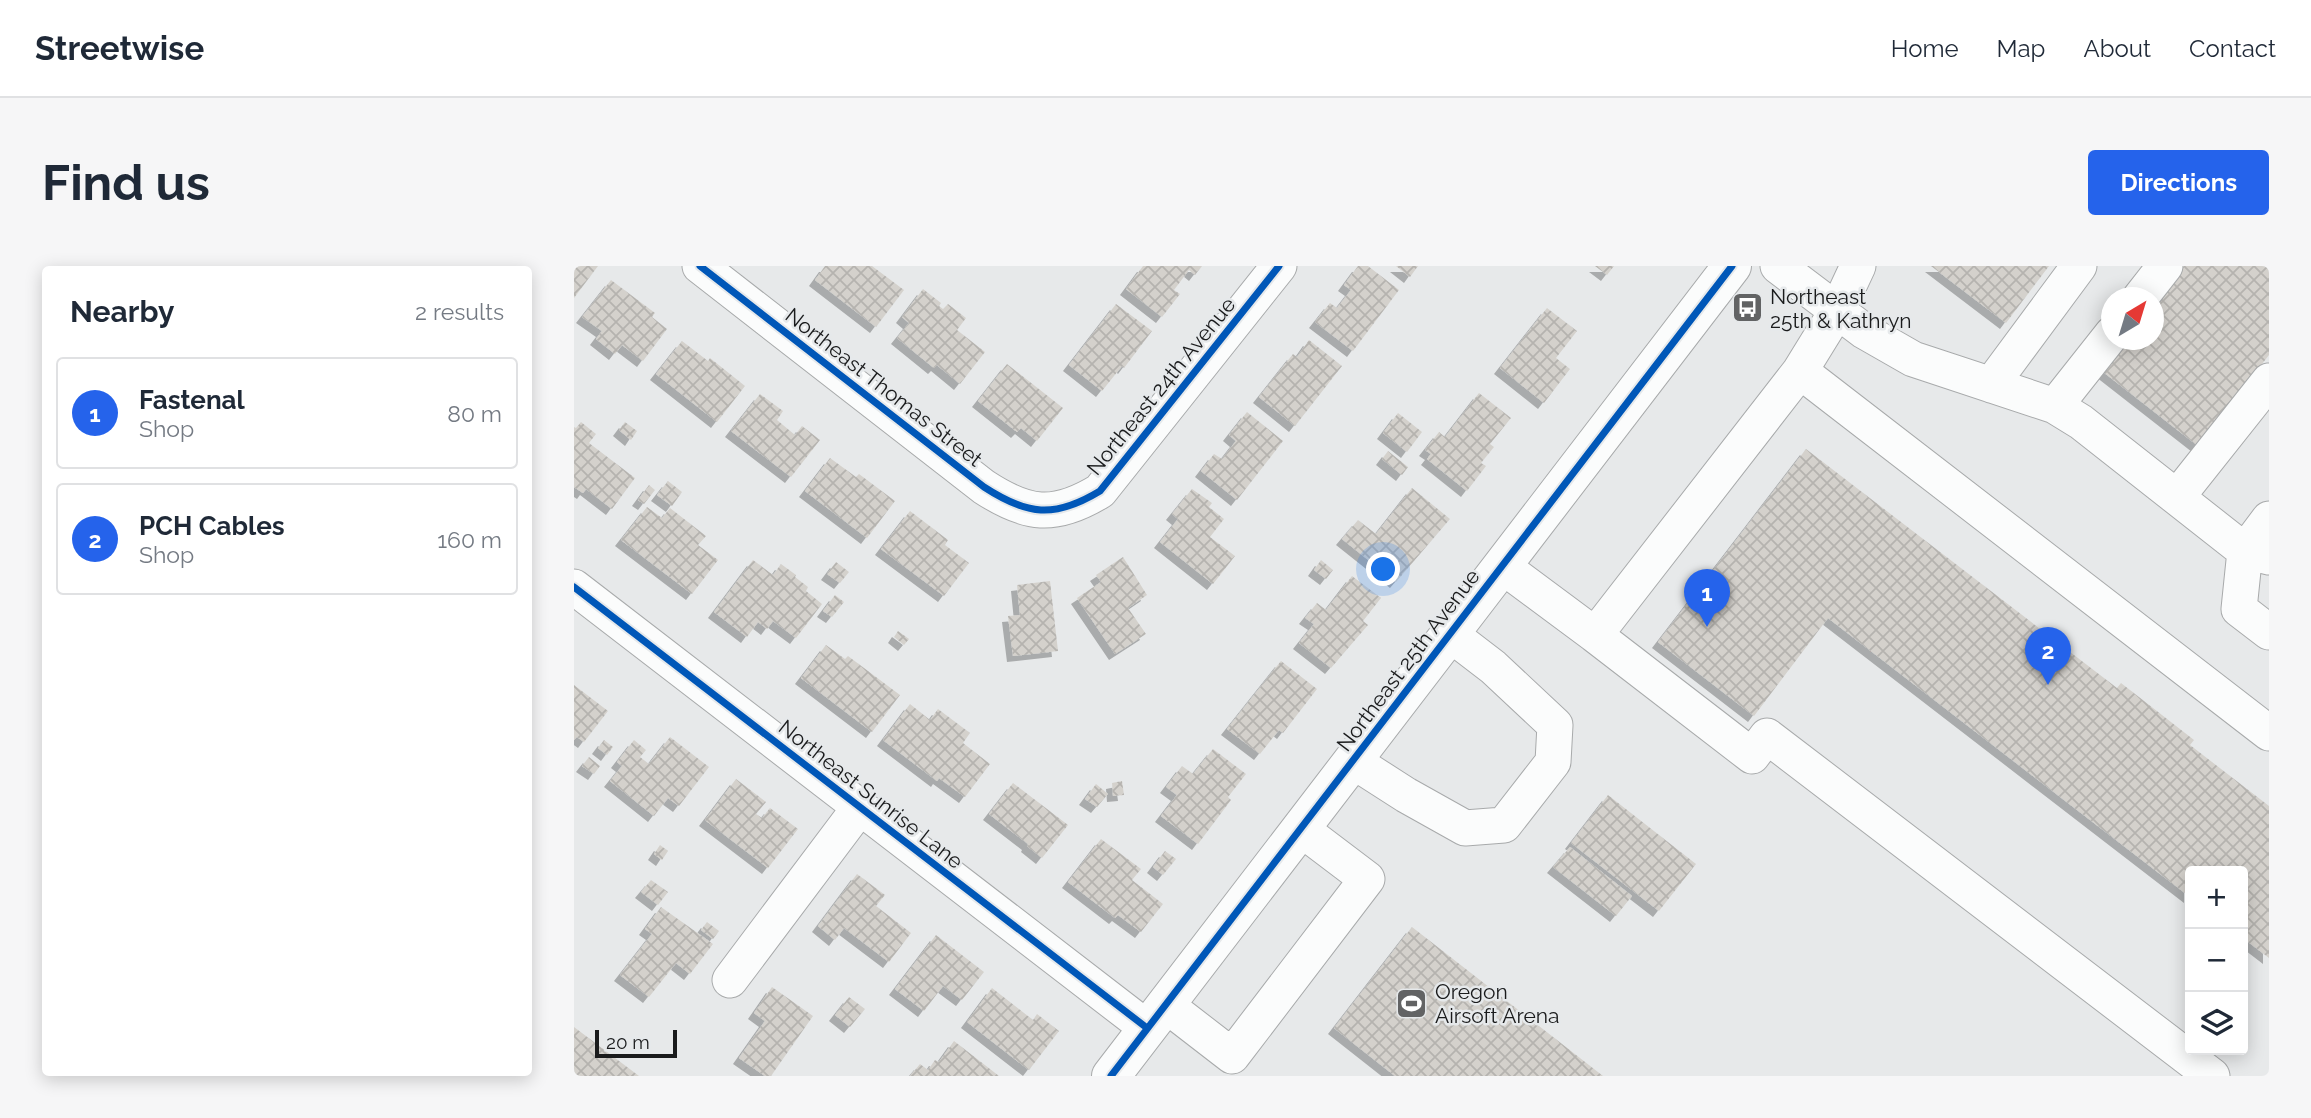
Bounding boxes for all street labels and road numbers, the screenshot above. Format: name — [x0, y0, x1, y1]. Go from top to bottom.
street label: Northeast 24th Avenue — [1082, 292, 1240, 480]
street label: Northeast Thomas Street — [781, 302, 987, 472]
street label: Northeast 25th Avenue — [1331, 564, 1485, 756]
street label: Northeast Sunrise Lane — [774, 714, 968, 874]

